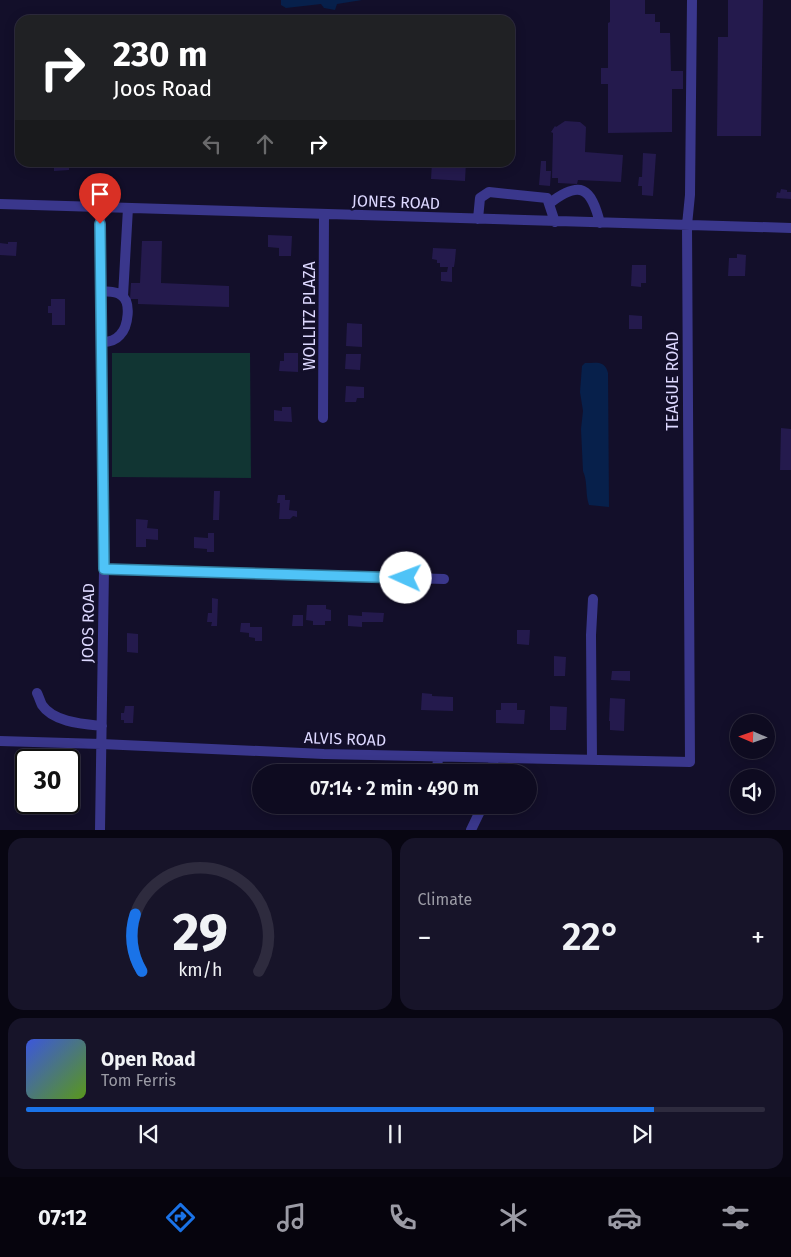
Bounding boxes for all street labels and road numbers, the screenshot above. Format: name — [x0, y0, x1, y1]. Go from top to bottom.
street label: JONES ROAD — [352, 191, 440, 213]
street label: WOLLITZ PLAZA — [300, 260, 319, 371]
street label: TEAGUE ROAD — [663, 331, 682, 431]
street label: JOOS ROAD — [78, 583, 98, 663]
street label: ALVIS ROAD — [303, 728, 387, 750]

